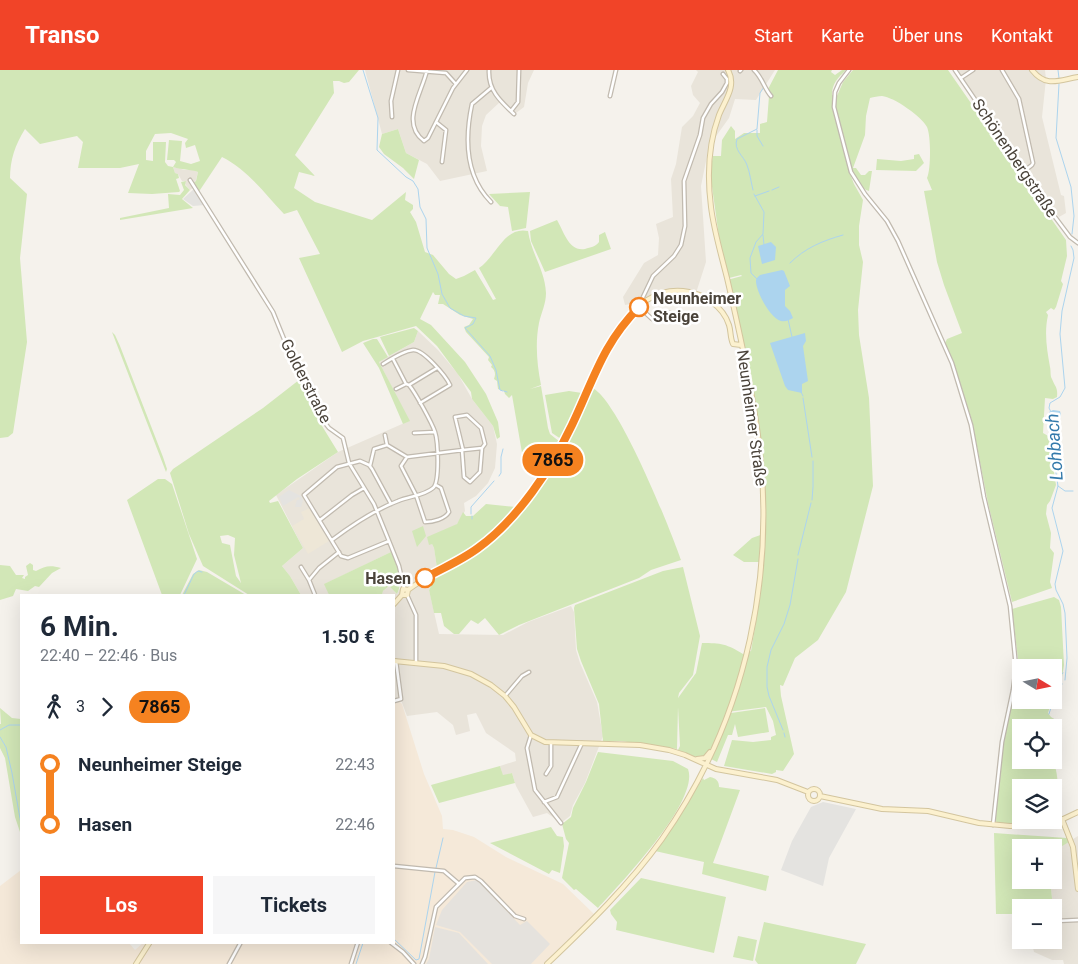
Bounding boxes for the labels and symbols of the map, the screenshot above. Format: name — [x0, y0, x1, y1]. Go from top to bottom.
street label: Schönenbergstraße — [968, 95, 1062, 221]
place label: Neunheimer Steige — [653, 289, 741, 326]
marker: Neunheimer Steige — [629, 297, 649, 317]
street label: Golderstraße — [277, 336, 335, 426]
street label: Neunheimer Straße — [733, 349, 771, 487]
water label: Lohbach — [1041, 413, 1067, 481]
line badge: 7865 — [518, 444, 588, 476]
marker: Hasen — [415, 568, 435, 588]
place label: Hasen — [365, 569, 411, 588]
north arrow — [1012, 659, 1062, 709]

